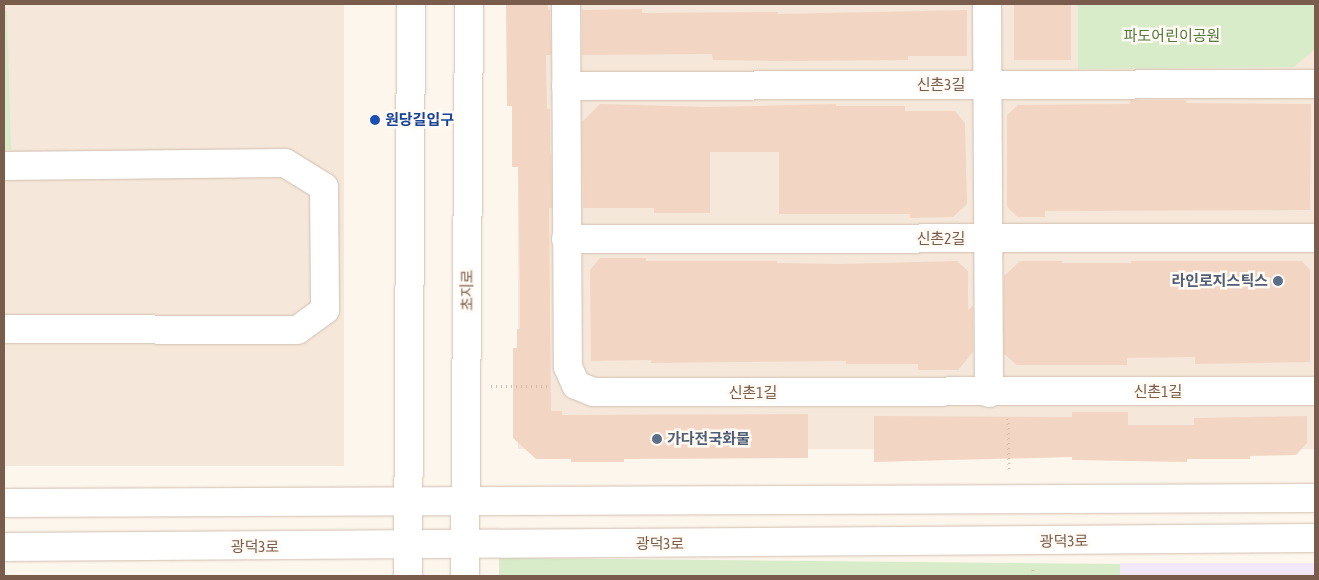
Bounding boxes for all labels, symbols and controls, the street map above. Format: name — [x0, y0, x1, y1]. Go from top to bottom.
park label: 파도어린이공원 — [1124, 27, 1220, 45]
street label: 신촌3길 — [917, 76, 965, 94]
place label: 원당길입구 — [385, 111, 454, 129]
marker: 원당길입구 — [369, 114, 381, 126]
street label: 신촌2길 — [917, 230, 965, 248]
street label: 초지로 — [458, 269, 476, 311]
place label: 라인로지스틱스 — [1171, 272, 1268, 290]
marker: 라인로지스틱스 — [1272, 275, 1284, 287]
street label: 신촌1길 — [1134, 383, 1182, 401]
street label: 신촌1길 — [729, 384, 777, 402]
place label: 가다전국화물 — [667, 430, 750, 448]
marker: 가다전국화물 — [651, 433, 663, 445]
street label: 광덕3로 — [1040, 532, 1088, 550]
street label: 광덕3로 — [636, 535, 684, 553]
street label: 광덕3로 — [231, 538, 279, 556]

